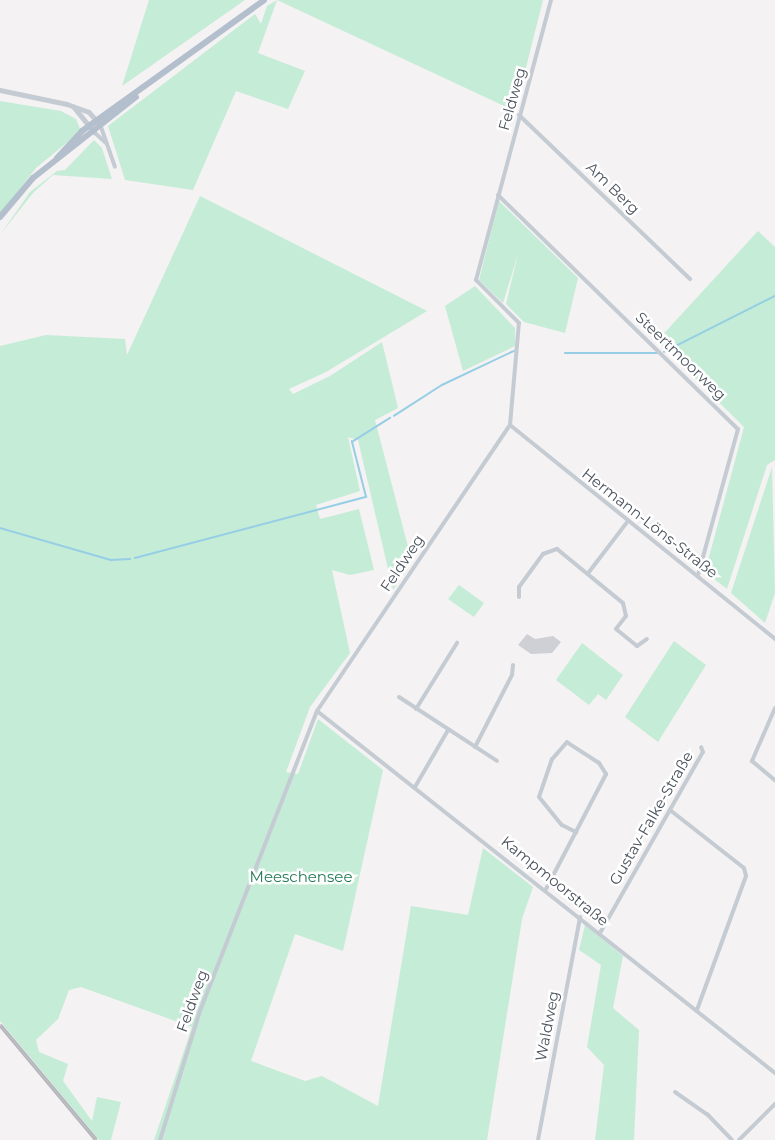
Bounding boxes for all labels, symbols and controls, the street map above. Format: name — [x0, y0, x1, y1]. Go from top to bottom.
street label: Feldweg — [494, 65, 530, 133]
street label: Am Berg — [583, 158, 643, 218]
street label: Steertmoorweg — [632, 308, 730, 404]
street label: Hermann-Löns-Straße — [578, 464, 722, 582]
street label: Feldweg — [376, 531, 428, 595]
street label: Gustav-Falke-Straße — [605, 748, 697, 888]
street label: Kampmoorstraße — [498, 832, 612, 930]
park label: Meeschensee — [250, 868, 352, 886]
street label: Feldweg — [172, 967, 212, 1035]
street label: Waldweg — [531, 989, 563, 1063]

